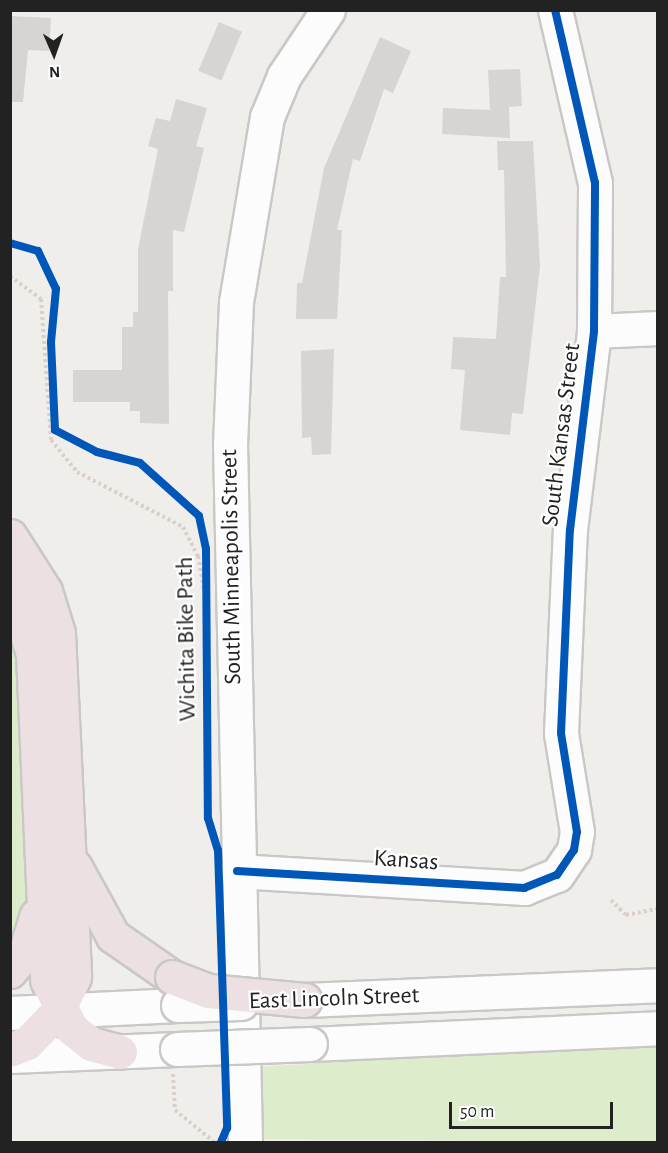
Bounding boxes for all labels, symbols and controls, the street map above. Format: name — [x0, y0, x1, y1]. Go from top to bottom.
north arrow — [24, 24, 84, 84]
text: N — [49, 64, 60, 80]
street label: South Kansas Street — [536, 342, 588, 528]
street label: South Minneapolis Street — [216, 449, 248, 685]
street label: Wichita Bike Path — [171, 556, 203, 722]
street label: Kansas — [373, 844, 439, 878]
street label: East Lincoln Street — [248, 982, 420, 1016]
scale bar — [452, 1090, 616, 1128]
text: 50 m — [460, 1103, 494, 1121]

